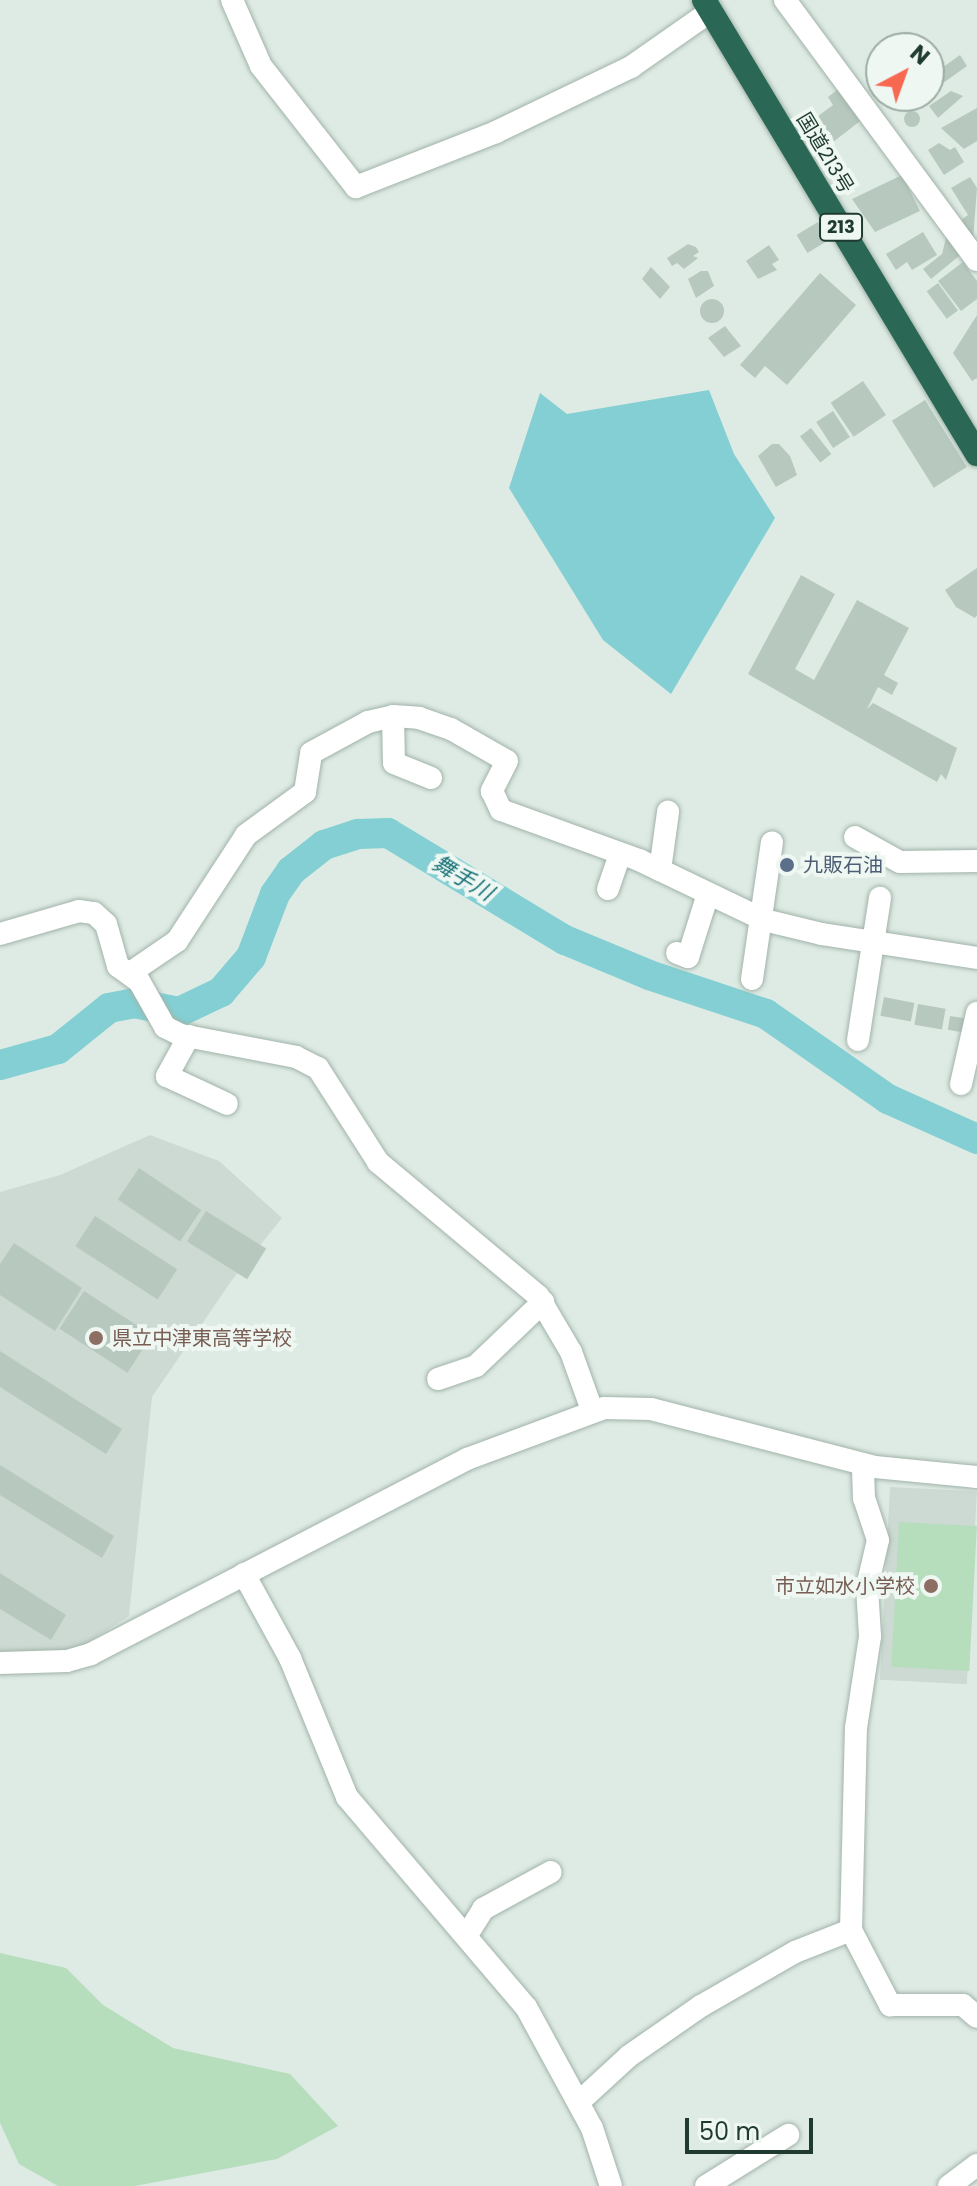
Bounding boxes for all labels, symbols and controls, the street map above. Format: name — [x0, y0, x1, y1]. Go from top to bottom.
north arrow — [865, 32, 945, 112]
text: N — [903, 38, 936, 72]
street label: 国道213号 — [792, 108, 858, 198]
road number: 213 — [819, 213, 863, 241]
water label: 舞手川 — [428, 850, 498, 906]
place label: 九販石油 — [803, 853, 883, 877]
marker: 九販石油 — [778, 856, 796, 874]
place label: 県立中津東高等学校 — [112, 1326, 292, 1350]
marker: 県立中津東高等学校 — [87, 1329, 105, 1347]
place label: 市立如水小学校 — [775, 1574, 915, 1598]
marker: 市立如水小学校 — [922, 1577, 940, 1595]
scale bar — [689, 2102, 817, 2152]
text: 50 m — [699, 2115, 760, 2148]

